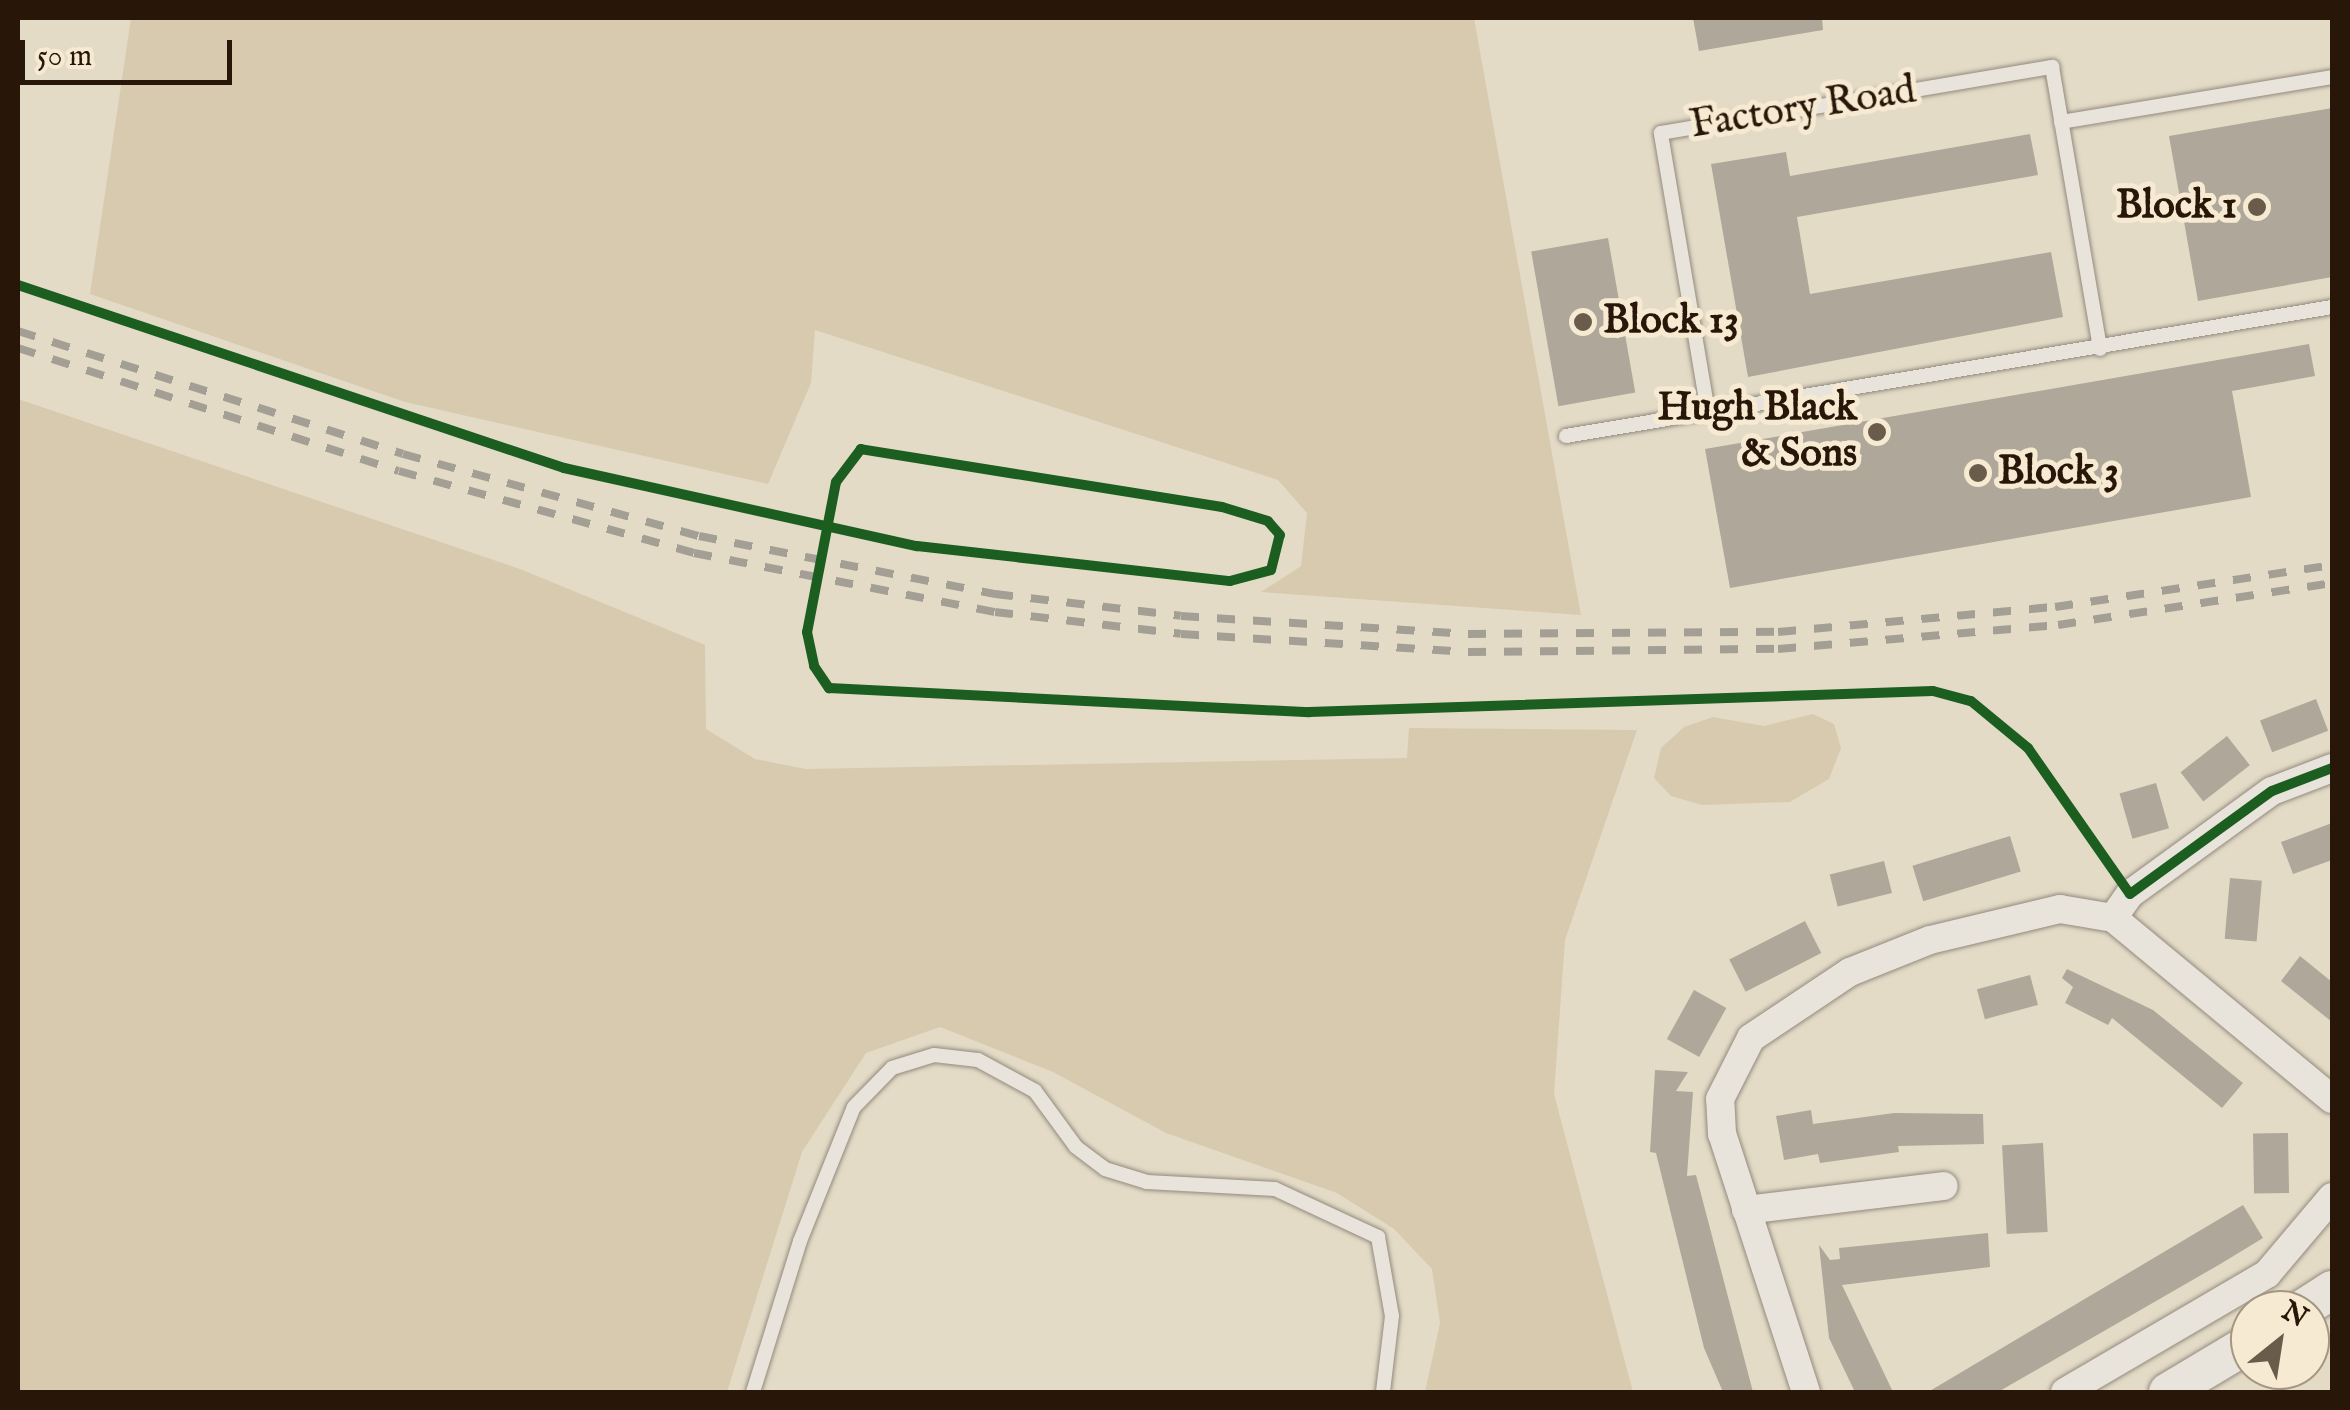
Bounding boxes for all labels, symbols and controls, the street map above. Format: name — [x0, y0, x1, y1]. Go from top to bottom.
scale bar — [25, 20, 238, 82]
text: 50 m — [37, 38, 92, 76]
street label: Factory Road — [1687, 67, 1919, 151]
place label: Block 1 — [2116, 183, 2237, 231]
marker: Block 1 — [2246, 196, 2268, 218]
place label: Block 13 — [1603, 298, 1739, 346]
marker: Block 13 — [1572, 311, 1594, 333]
place label: Hugh Black & Sons — [1657, 385, 1857, 479]
marker: Hugh Black & Sons — [1866, 421, 1888, 443]
place label: Block 3 — [1998, 449, 2119, 497]
marker: Block 3 — [1967, 462, 1989, 484]
north arrow — [2230, 1290, 2330, 1390]
text: N — [2275, 1294, 2313, 1337]

